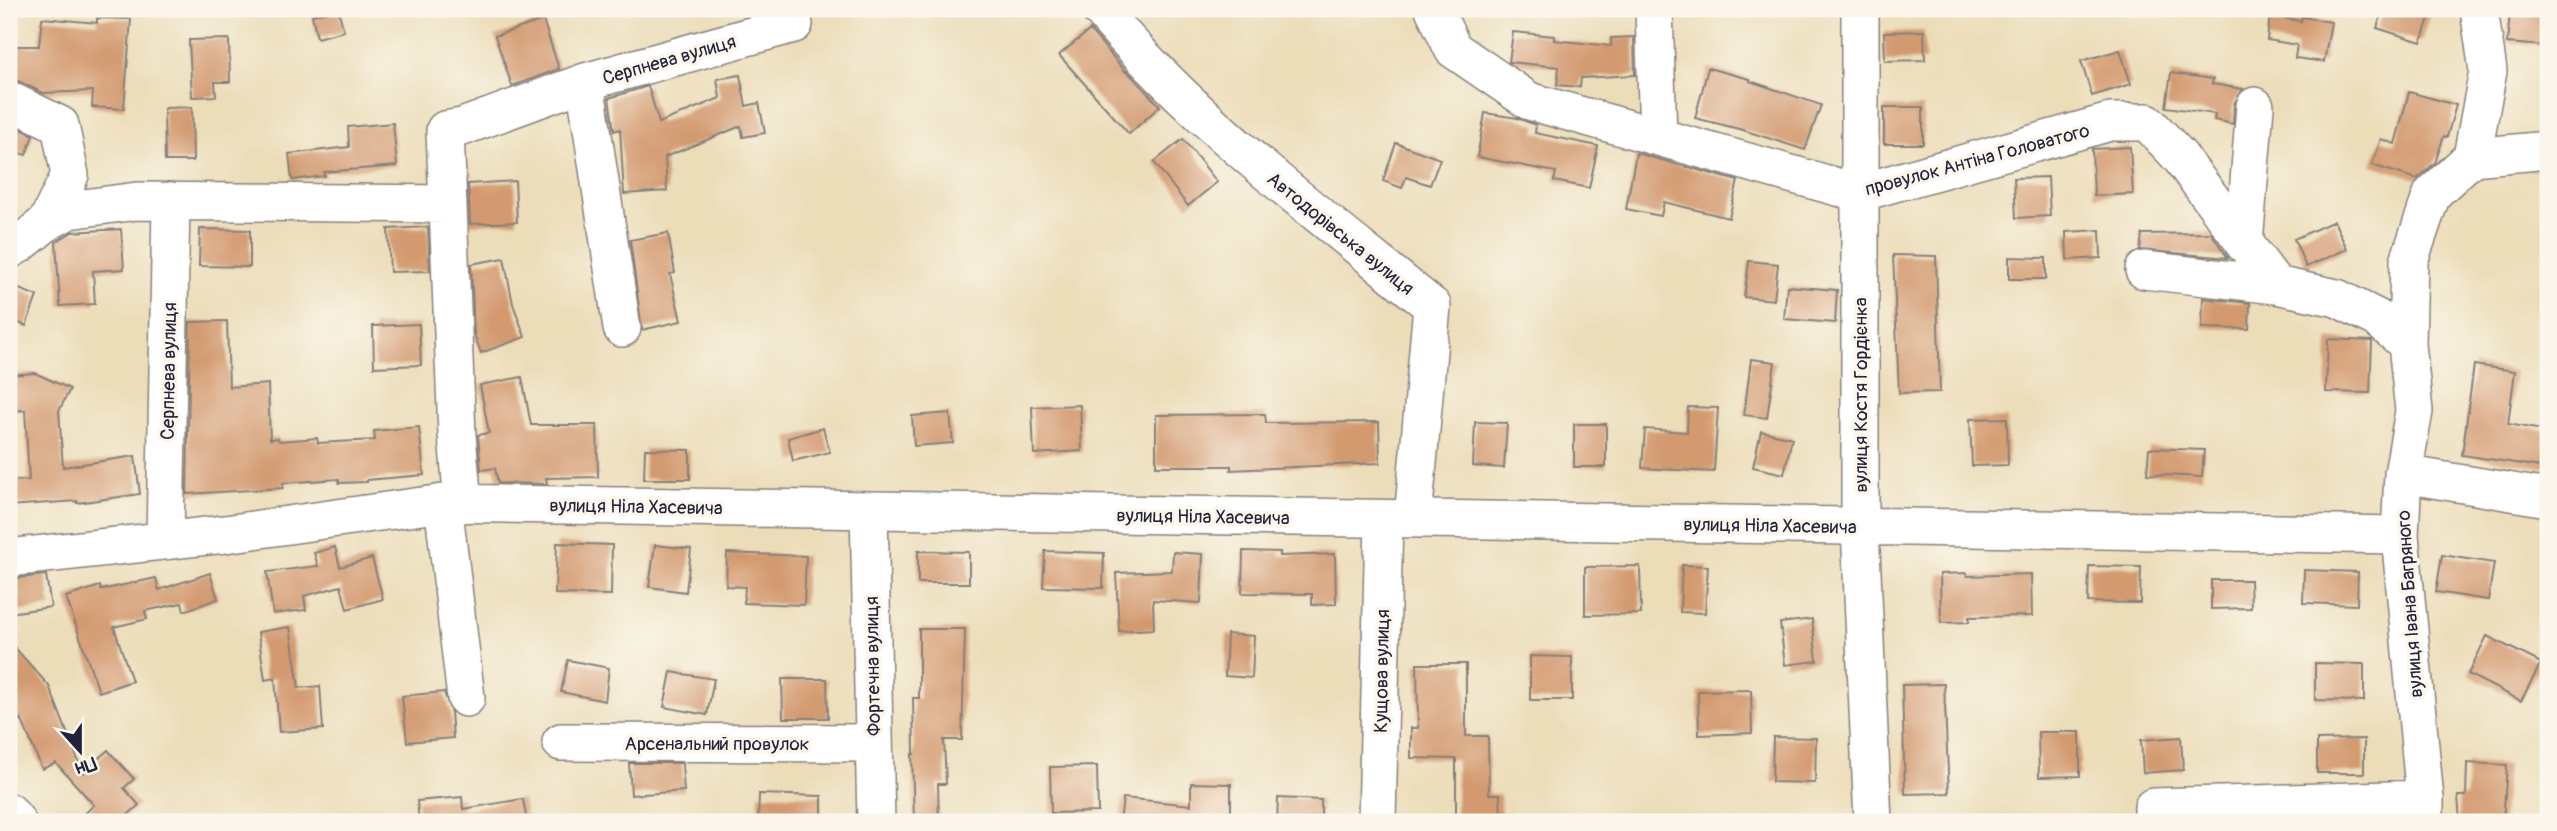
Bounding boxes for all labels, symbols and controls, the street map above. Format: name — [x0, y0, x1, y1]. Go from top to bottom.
street label: Серпнева вулиця — [600, 29, 739, 90]
street label: провулок Антіна Головатого — [1862, 118, 2092, 202]
street label: Автодорівська вулиця — [1262, 167, 1419, 301]
street label: вулиця Костя Гордієнка — [1849, 297, 1873, 493]
street label: Серпнева вулиця — [156, 302, 182, 440]
street label: вулиця Ніла Хасевича — [549, 493, 723, 521]
street label: вулиця Ніла Хасевича — [1116, 503, 1290, 531]
street label: вулиця Івана Багряного — [2391, 509, 2429, 698]
street label: вулиця Ніла Хасевича — [1683, 512, 1857, 540]
street label: Фортечна вулиця — [860, 596, 886, 736]
street label: Кущова вулиця — [1369, 609, 1395, 733]
north arrow — [46, 716, 116, 786]
street label: Арсенальний провулок — [625, 732, 810, 756]
text: Пн — [72, 751, 100, 781]

